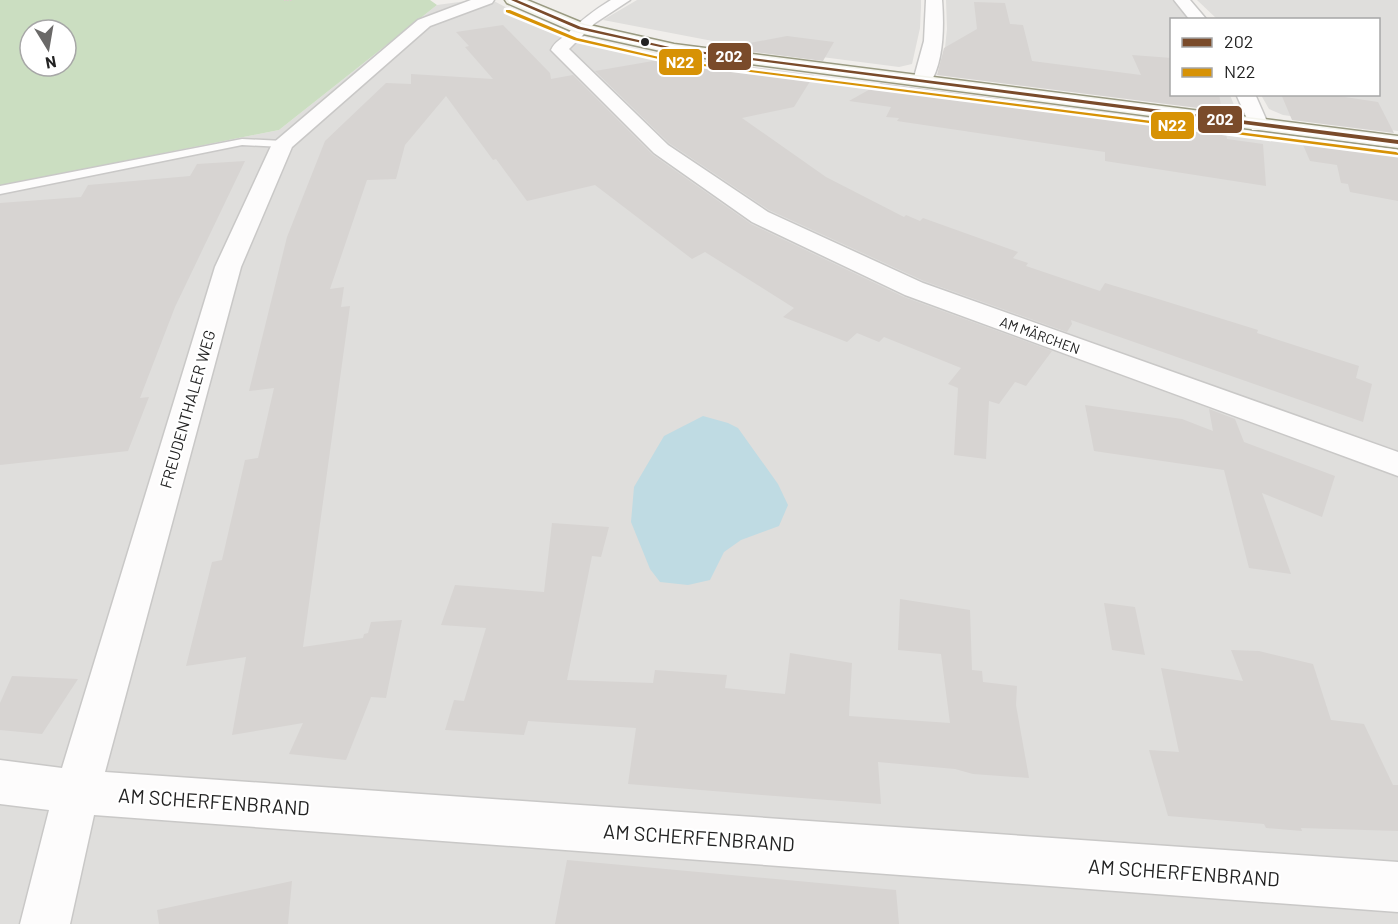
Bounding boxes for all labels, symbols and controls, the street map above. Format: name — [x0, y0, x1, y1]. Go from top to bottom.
north arrow — [18, 18, 78, 78]
legend — [1170, 18, 1380, 96]
text: 202 — [1224, 30, 1253, 52]
unlabelled marker — [639, 36, 651, 48]
line badge: 202 — [707, 42, 752, 71]
text: 202 — [715, 46, 743, 65]
line badge: N22 — [658, 48, 703, 76]
text: N22 — [666, 52, 694, 71]
text: N — [44, 53, 58, 74]
text: N22 — [1224, 60, 1255, 82]
line badge: 202 — [1197, 105, 1243, 134]
text: 202 — [1206, 109, 1234, 128]
line badge: N22 — [1150, 111, 1195, 140]
text: N22 — [1158, 115, 1186, 134]
street label: AM MÄRCHEN — [998, 313, 1082, 357]
street label: FREUDENTHALER WEG — [155, 328, 219, 490]
street label: AM SCHERFENBRAND — [118, 782, 310, 820]
street label: AM SCHERFENBRAND — [603, 818, 795, 856]
street label: AM SCHERFENBRAND — [1088, 853, 1280, 891]

